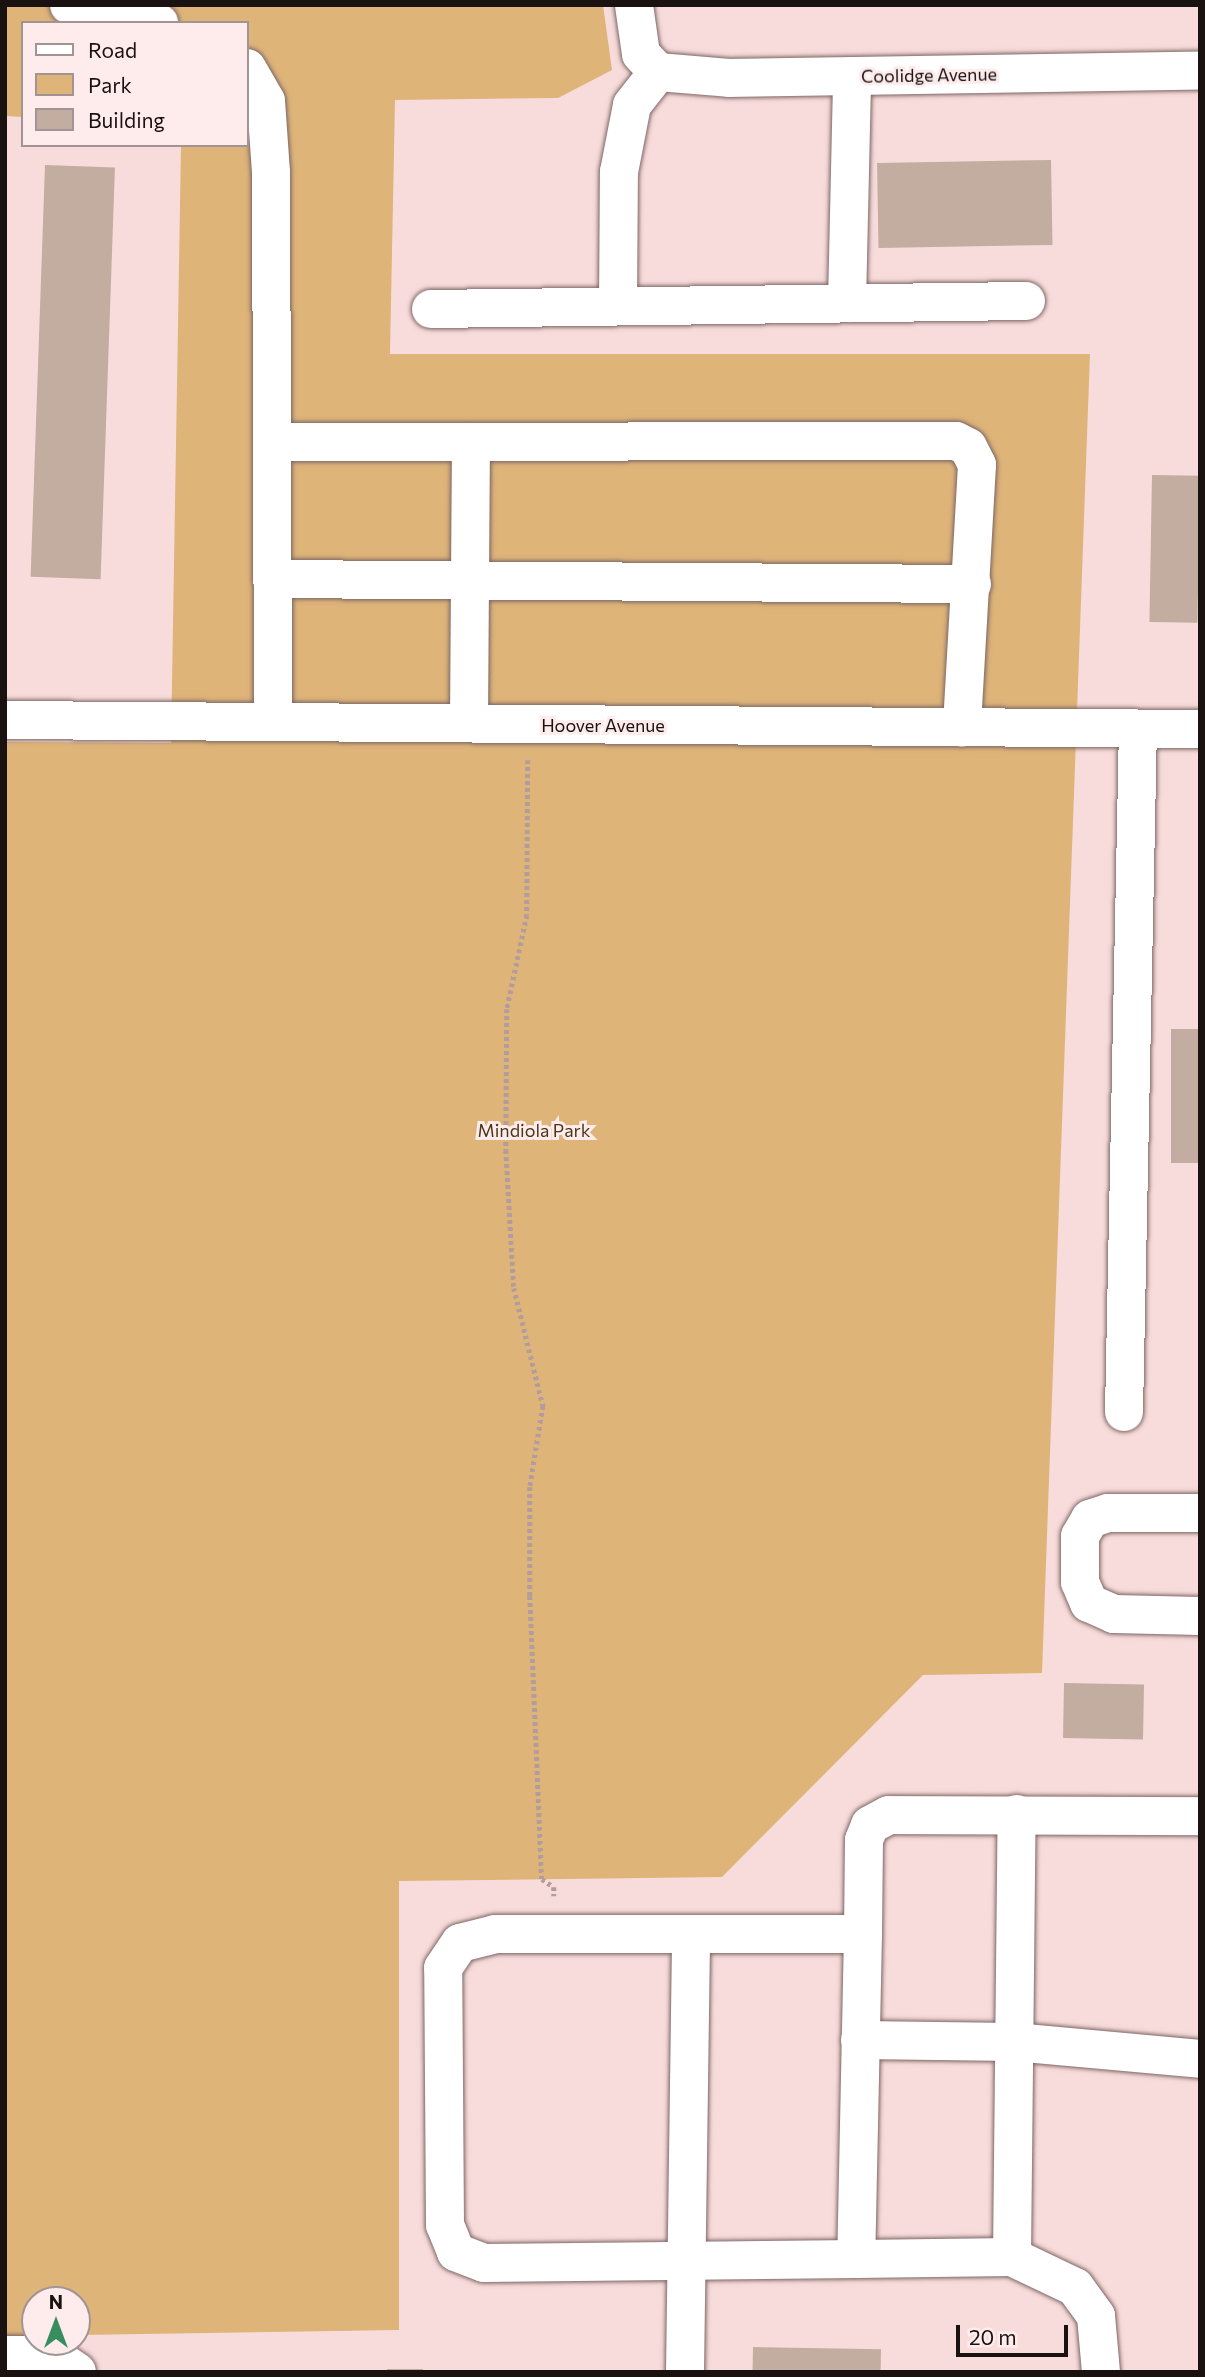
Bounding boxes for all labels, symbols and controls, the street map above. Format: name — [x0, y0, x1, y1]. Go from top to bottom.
legend — [21, 21, 248, 147]
text: Road — [88, 37, 137, 62]
street label: Coolidge Avenue — [861, 63, 997, 87]
text: Park — [88, 72, 132, 97]
text: Building — [88, 107, 165, 132]
street label: Hoover Avenue — [541, 714, 665, 736]
park label: Mindiola Park — [477, 1119, 591, 1141]
north arrow — [21, 2286, 91, 2356]
text: N — [49, 2290, 63, 2313]
scale bar — [960, 2310, 1072, 2354]
text: 20 m — [969, 2324, 1017, 2349]

